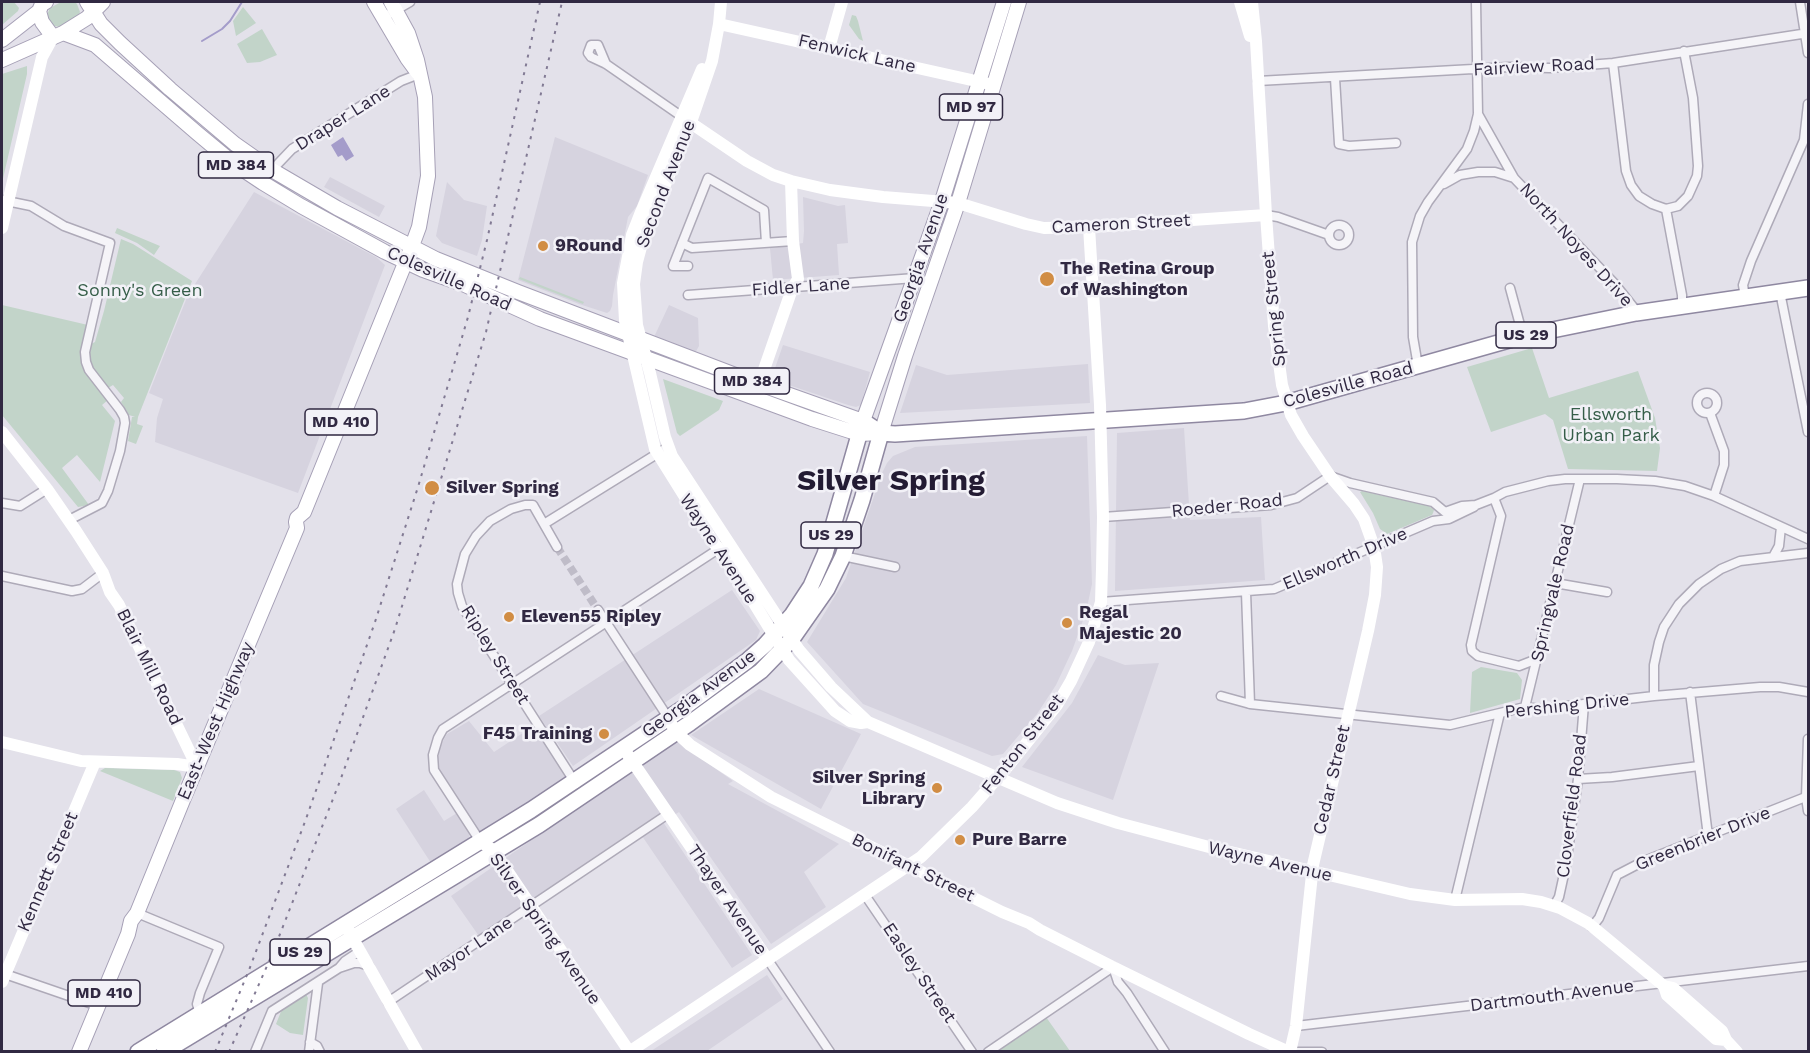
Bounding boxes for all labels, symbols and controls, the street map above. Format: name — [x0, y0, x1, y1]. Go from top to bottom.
street label: Fenwick Lane — [796, 30, 918, 78]
street label: Fairview Road — [1473, 53, 1595, 81]
street label: Draper Lane — [292, 80, 394, 156]
road number: MD 97 — [940, 94, 1002, 120]
street label: Second Avenue — [632, 117, 700, 251]
road number: MD 384 — [198, 152, 274, 178]
street label: North Noyes Drive — [1515, 179, 1637, 311]
street label: Georgia Avenue — [889, 190, 953, 326]
street label: Cameron Street — [1051, 210, 1191, 238]
place label: 9Round — [555, 235, 623, 257]
marker: 9Round — [536, 239, 550, 253]
street label: Colesville Road — [383, 242, 515, 316]
street label: Spring Street — [1257, 250, 1291, 368]
place label: The Retina Group of Washington — [1060, 258, 1215, 300]
marker: The Retina Group of Washington — [1038, 270, 1056, 288]
street label: Fidler Lane — [751, 273, 851, 301]
park label: Sonny's Green — [77, 280, 203, 302]
road number: US 29 — [1496, 322, 1556, 348]
street label: Colesville Road — [1281, 357, 1415, 413]
road number: MD 384 — [714, 368, 789, 394]
park label: Ellsworth Urban Park — [1562, 404, 1660, 446]
road number: MD 410 — [305, 409, 377, 435]
district label: Silver Spring — [797, 463, 985, 499]
place label: Silver Spring — [446, 477, 559, 499]
marker: Silver Spring — [423, 479, 441, 497]
street label: Roeder Road — [1170, 489, 1284, 523]
street label: Wayne Avenue — [674, 490, 762, 608]
road number: US 29 — [801, 522, 861, 548]
street label: Springvale Road — [1527, 522, 1579, 664]
street label: Ellsworth Drive — [1279, 523, 1411, 595]
street label: Ripley Street — [456, 601, 534, 709]
place label: Regal Majestic 20 — [1079, 602, 1182, 644]
street label: Blair Mill Road — [111, 605, 187, 729]
place label: Eleven55 Ripley — [521, 606, 661, 628]
marker: Eleven55 Ripley — [502, 610, 516, 624]
marker: Regal Majestic 20 — [1060, 616, 1074, 630]
street label: East-West Highway — [173, 639, 259, 803]
street label: Georgia Avenue — [638, 645, 760, 743]
street label: Pershing Drive — [1504, 689, 1630, 723]
street label: Fenton Street — [977, 690, 1069, 798]
place label: F45 Training — [483, 723, 592, 745]
street label: Cedar Street — [1309, 723, 1355, 837]
marker: F45 Training — [597, 727, 611, 741]
street label: Cloverfield Road — [1552, 733, 1592, 879]
place label: Silver Spring Library — [812, 767, 925, 810]
marker: Silver Spring Library — [930, 781, 944, 795]
street label: Greenbrier Drive — [1632, 802, 1774, 876]
street label: Kennett Street — [13, 809, 83, 935]
street label: Bonifant Street — [848, 829, 978, 907]
place label: Pure Barre — [972, 829, 1067, 851]
marker: Pure Barre — [953, 833, 967, 847]
street label: Wayne Avenue — [1206, 837, 1334, 887]
street label: Thayer Avenue — [682, 841, 772, 959]
street label: Silver Spring Avenue — [485, 849, 605, 1009]
street label: Mayor Lane — [421, 912, 517, 986]
street label: Easley Street — [878, 919, 960, 1027]
road number: US 29 — [270, 939, 330, 965]
street label: Dartmouth Avenue — [1469, 975, 1635, 1017]
road number: MD 410 — [68, 980, 140, 1006]

